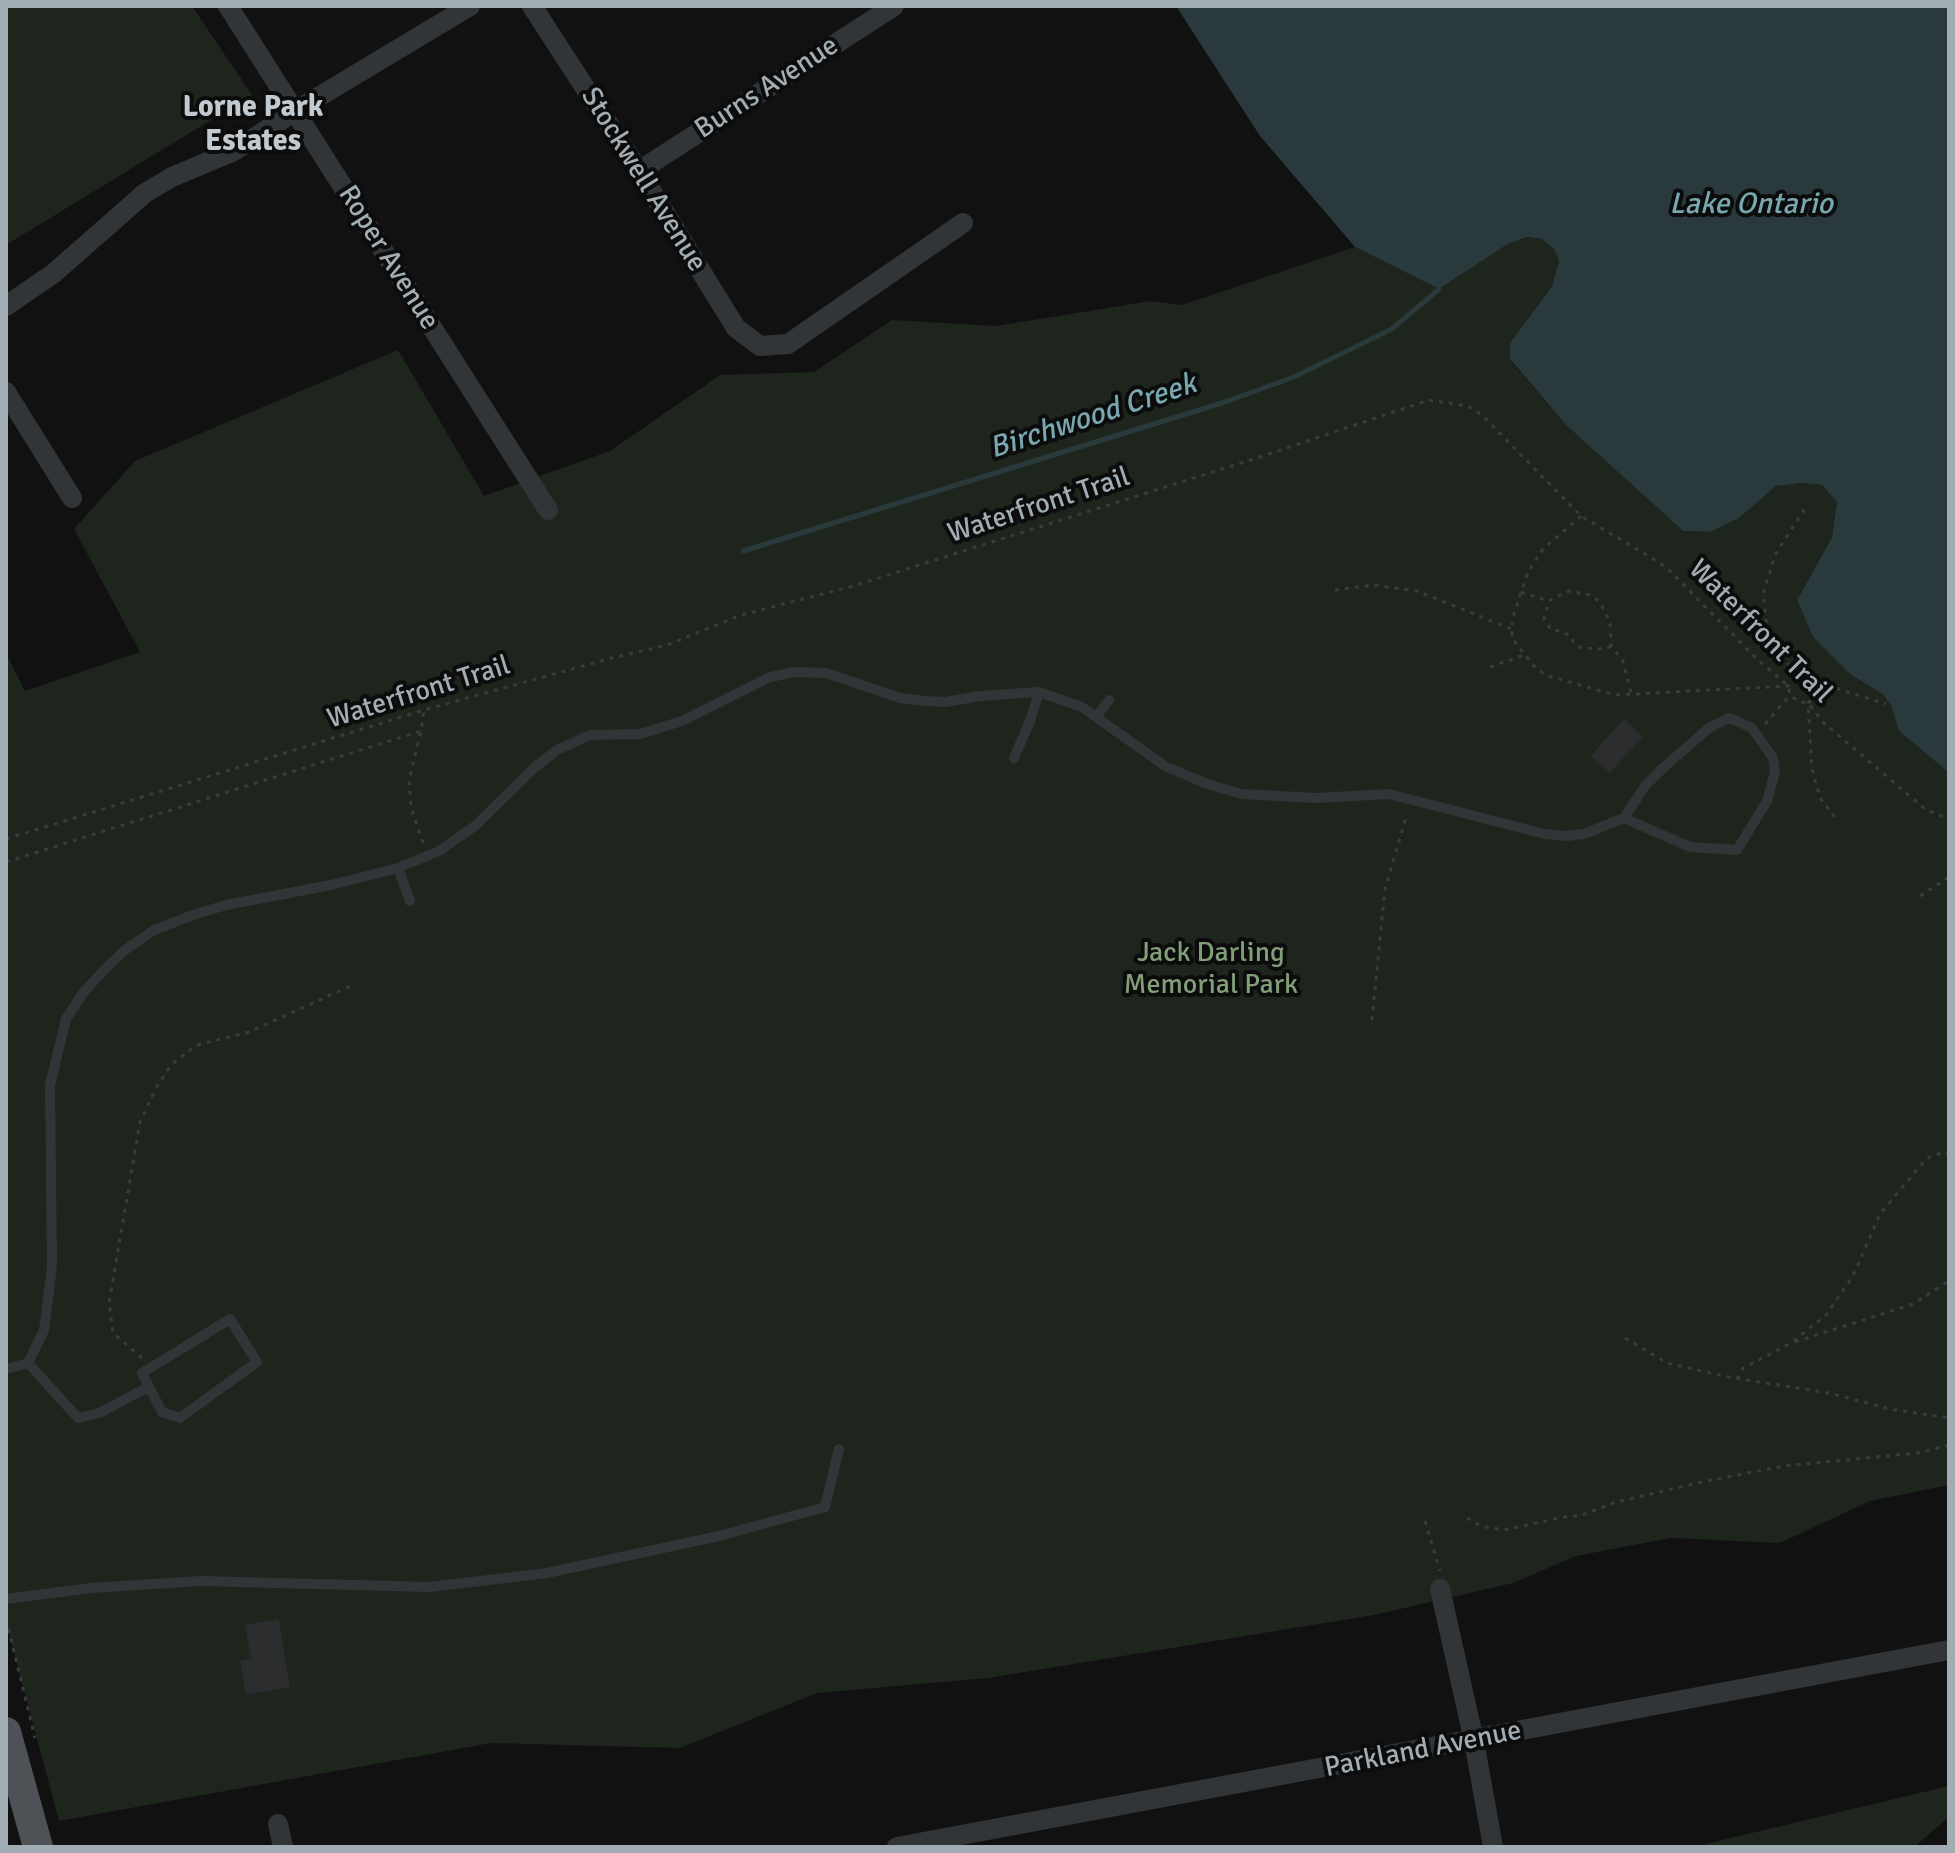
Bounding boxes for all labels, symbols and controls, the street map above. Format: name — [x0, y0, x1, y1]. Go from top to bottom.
street label: Burns Avenue — [689, 29, 845, 147]
street label: Stockwell Avenue — [573, 82, 713, 278]
district label: Lorne Park Estates — [183, 90, 323, 160]
street label: Roper Avenue — [330, 180, 446, 336]
water label: Lake Ontario — [1669, 187, 1833, 223]
water label: Birchwood Creek — [985, 367, 1201, 467]
street label: Waterfront Trail — [944, 461, 1134, 551]
street label: Waterfront Trail — [1681, 553, 1839, 711]
street label: Waterfront Trail — [324, 649, 514, 737]
park label: Jack Darling Memorial Park — [1124, 937, 1298, 1003]
street label: Parkland Avenue — [1322, 1714, 1524, 1786]

